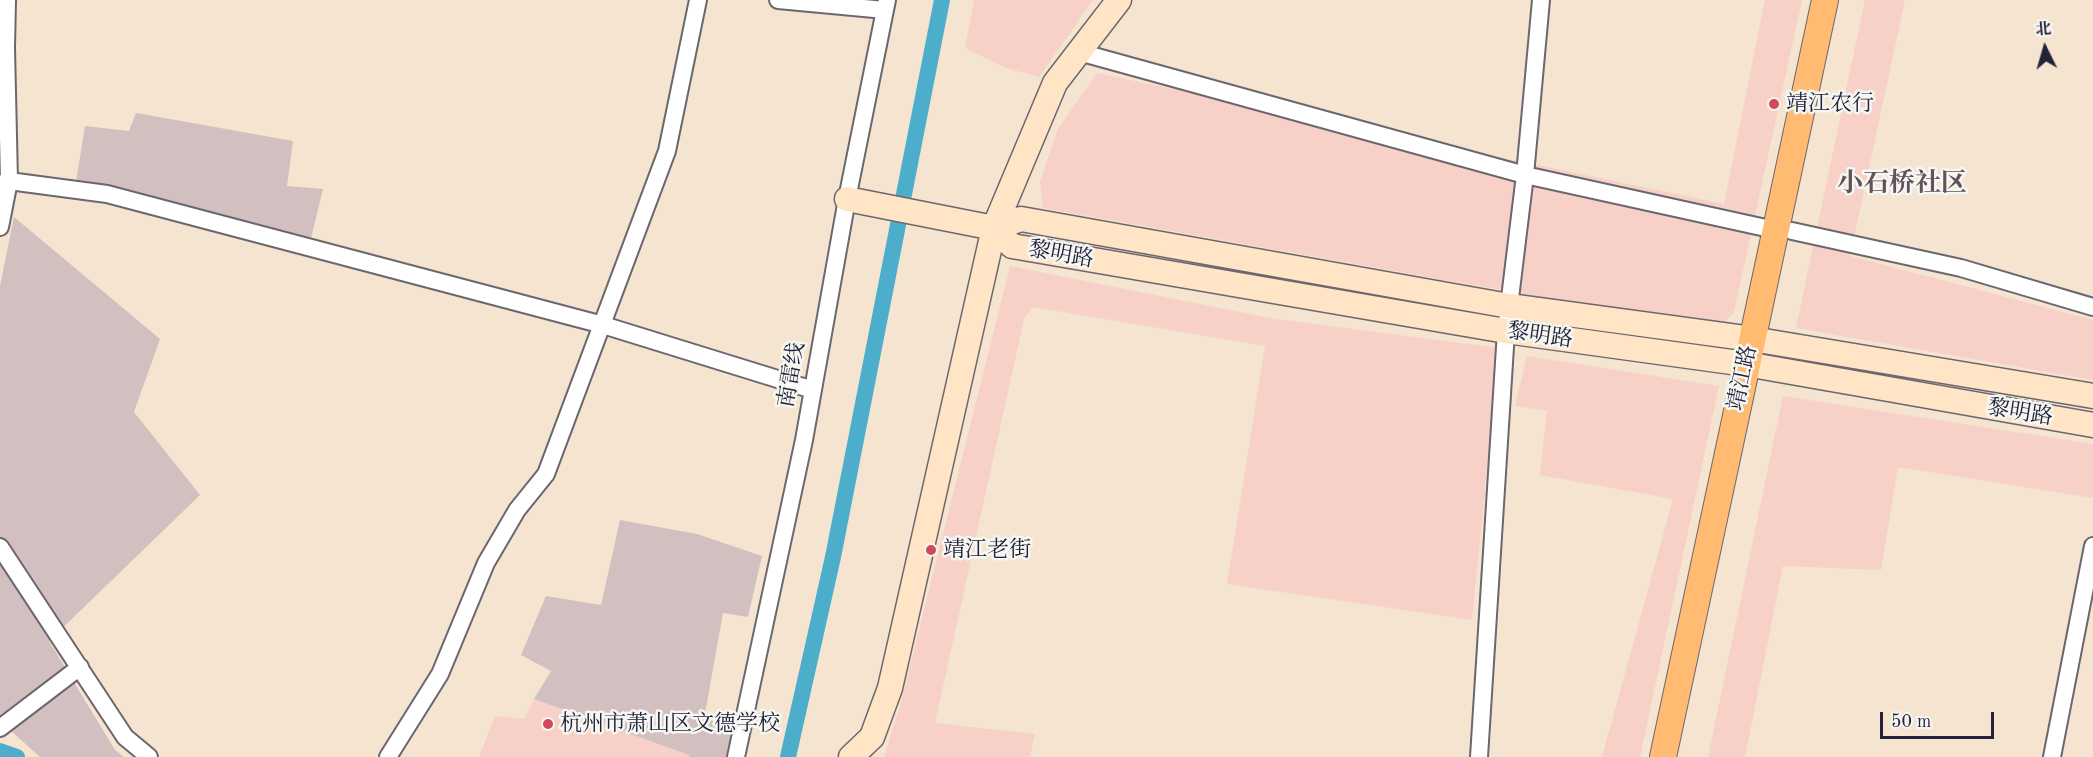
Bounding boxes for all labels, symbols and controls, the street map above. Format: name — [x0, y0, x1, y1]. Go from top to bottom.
north arrow — [2015, 18, 2075, 78]
text: 北 — [2035, 21, 2052, 39]
place label: 靖江农行 — [1786, 91, 1874, 117]
marker: 靖江农行 — [1767, 97, 1781, 111]
district label: 小石桥社区 — [1837, 168, 1967, 200]
street label: 黎明路 — [1026, 236, 1096, 274]
street label: 黎明路 — [1505, 318, 1575, 354]
street label: 南雷线 — [773, 340, 811, 410]
street label: 靖江路 — [1723, 343, 1763, 413]
street label: 黎明路 — [1985, 395, 2055, 431]
place label: 靖江老街 — [943, 537, 1031, 563]
marker: 靖江老街 — [924, 543, 938, 557]
scale bar — [1883, 700, 1997, 738]
place label: 杭州市萧山区文德学校 — [560, 711, 780, 737]
text: 50 m — [1891, 713, 1931, 731]
marker: 杭州市萧山区文德学校 — [541, 717, 555, 731]

